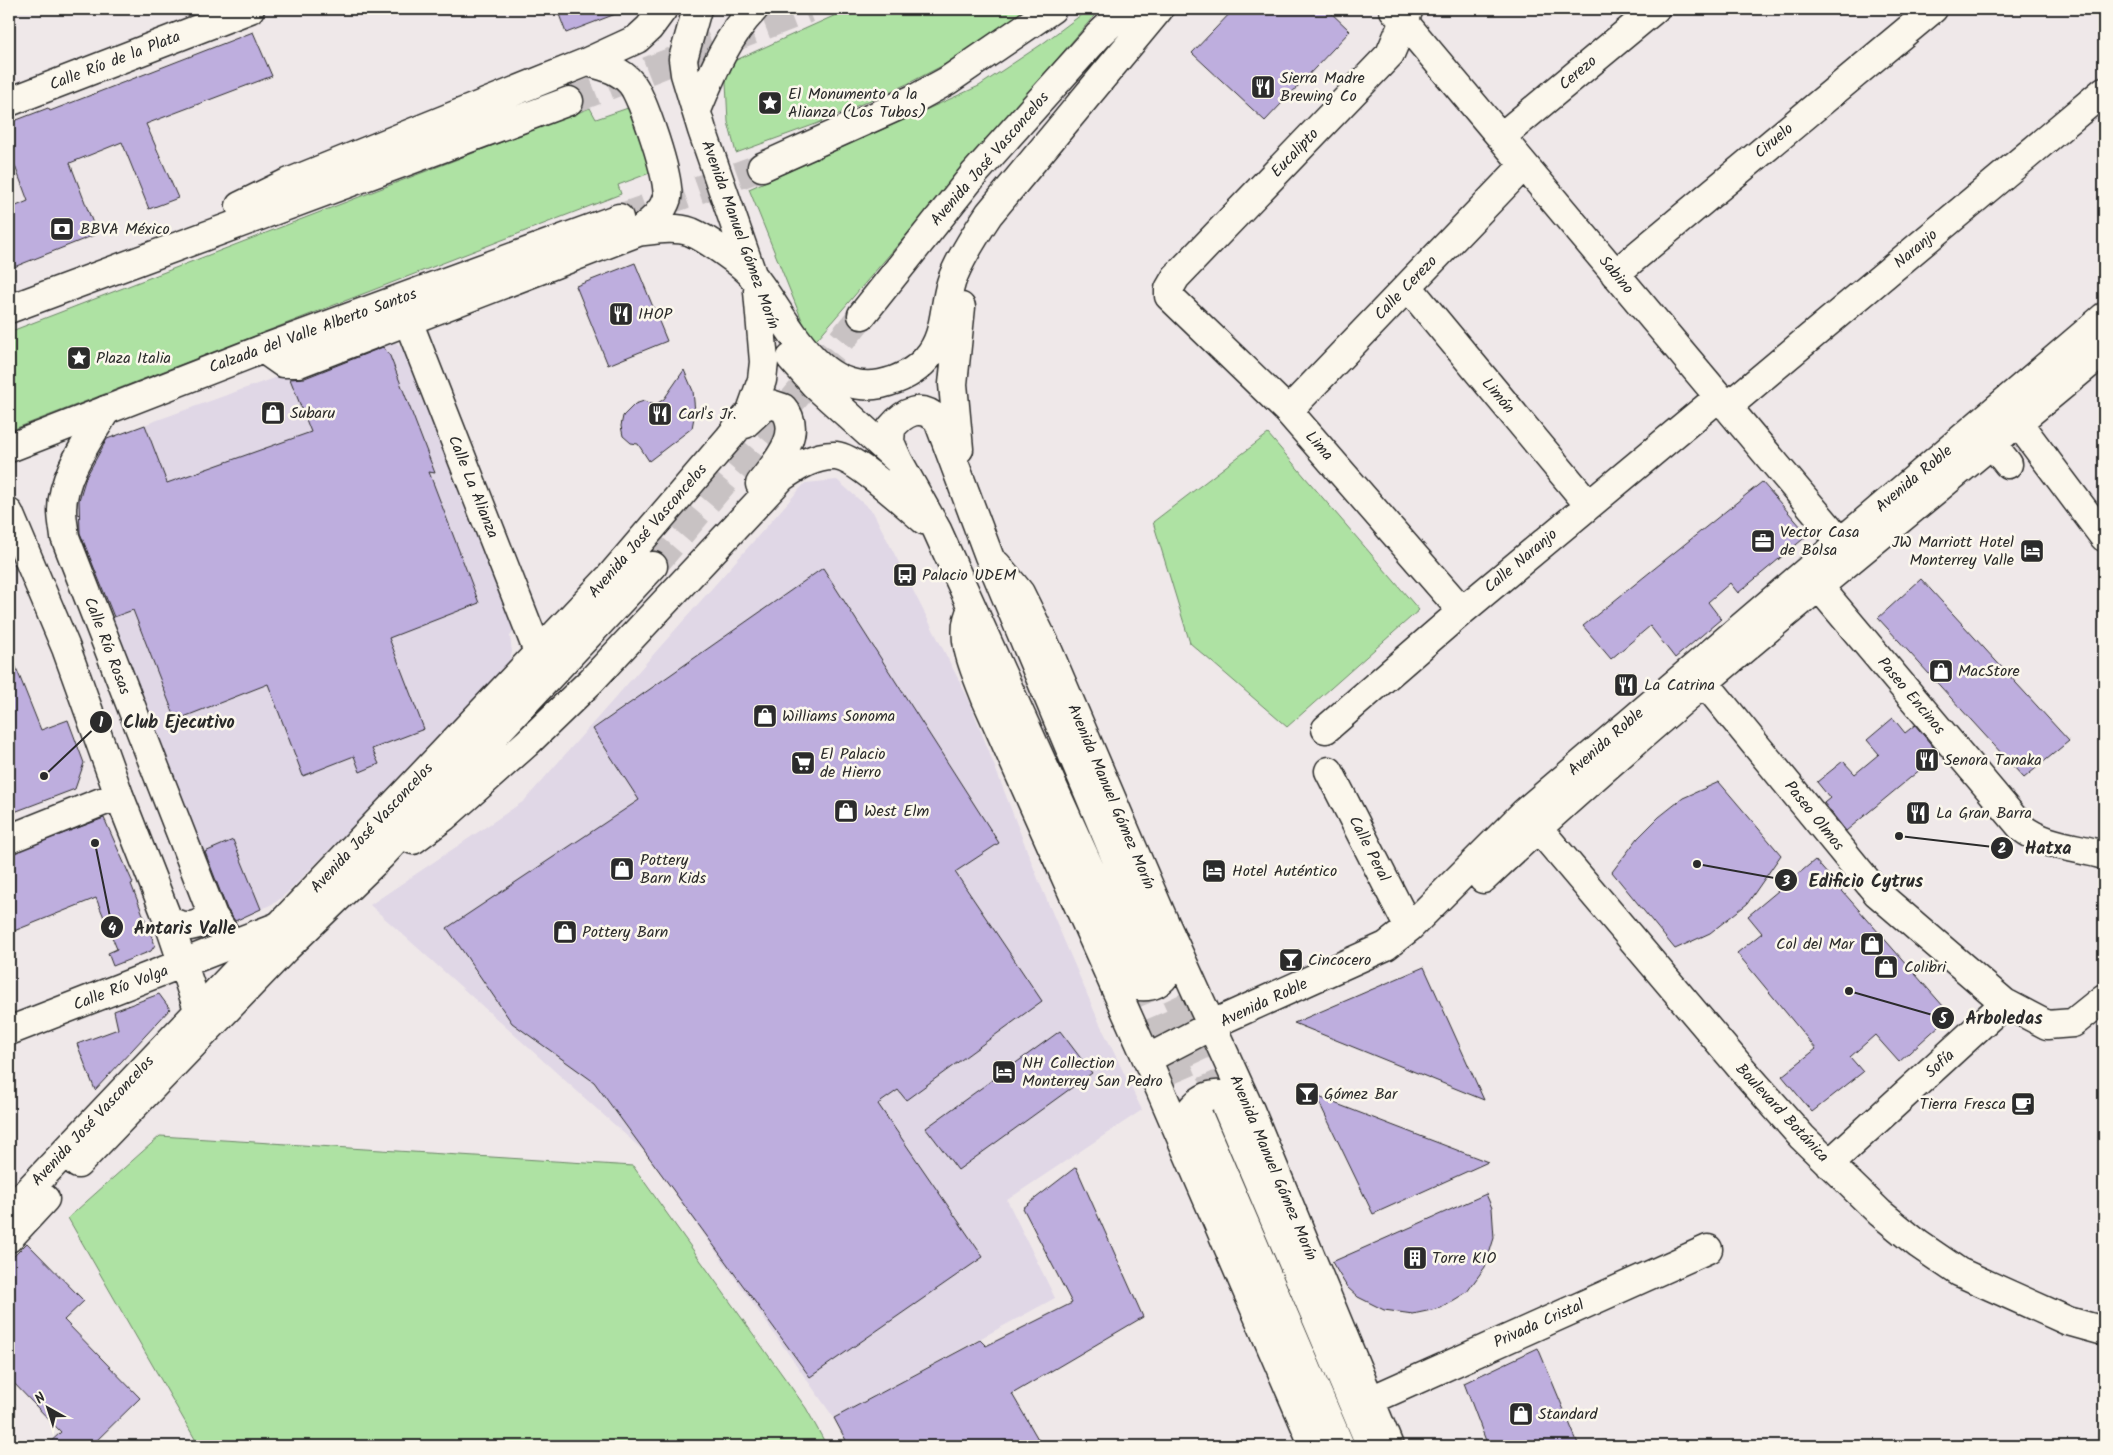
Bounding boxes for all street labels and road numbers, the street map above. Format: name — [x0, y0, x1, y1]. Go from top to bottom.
street label: Calle Río de la Plata — [46, 24, 184, 98]
street label: Cerezo — [1553, 49, 1603, 97]
street label: Avenida José Vasconcelos — [924, 86, 1056, 232]
street label: Ciruelo — [1749, 117, 1799, 165]
street label: Eucalipto — [1265, 123, 1325, 183]
street label: Avenida Manuel Gómez Morín — [694, 137, 786, 333]
street label: Naranjo — [1888, 223, 1944, 275]
street label: Calle Cerezo — [1368, 250, 1444, 326]
street label: Sabino — [1592, 250, 1640, 300]
street label: Calzada del Valle Alberto Santos — [206, 282, 421, 380]
street label: Limón — [1475, 372, 1521, 420]
street label: Lima — [1299, 425, 1339, 467]
street label: Calle La Alianza — [441, 432, 505, 542]
street label: Avenida Roble — [1870, 439, 1958, 519]
street label: Avenida José Vasconcelos — [582, 458, 714, 604]
street label: Calle Naranjo — [1479, 523, 1563, 599]
street label: Calle Río Rosas — [77, 593, 137, 699]
street label: Paseo Encinos — [1871, 651, 1951, 741]
street label: Avenida Manuel Gómez Morín — [1060, 700, 1162, 894]
street label: Avenida Roble — [1562, 702, 1650, 782]
street label: Avenida José Vasconcelos — [305, 757, 440, 899]
street label: Paseo Olmos — [1778, 775, 1850, 857]
street label: Calle Peral — [1342, 812, 1396, 886]
street label: Calle Río Volga — [70, 958, 172, 1018]
street label: Avenida Roble — [1216, 972, 1312, 1034]
street label: Sofía — [1919, 1044, 1961, 1084]
street label: Avenida José Vasconcelos — [26, 1050, 161, 1192]
street label: Boulevard Botánica — [1729, 1058, 1835, 1168]
street label: Avenida Manuel Gómez Morín — [1222, 1071, 1324, 1265]
street label: Privada Cristal — [1490, 1293, 1588, 1355]

